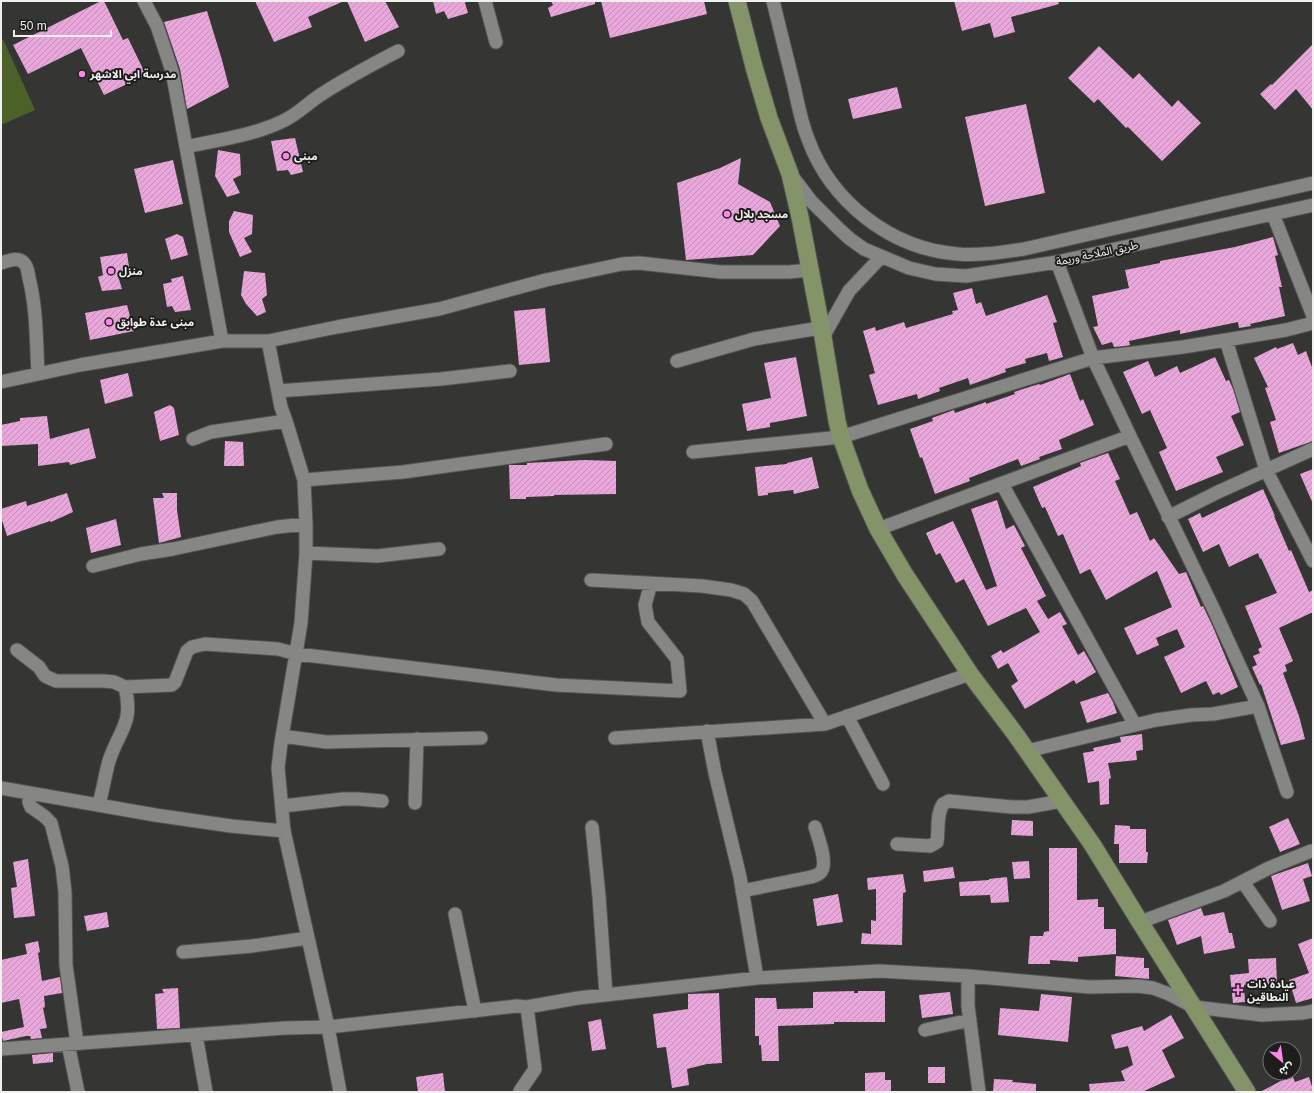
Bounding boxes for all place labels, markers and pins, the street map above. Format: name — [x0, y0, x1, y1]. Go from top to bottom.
place label: مدرسة ابي الاشهر — [89, 68, 176, 84]
marker: مدرسة ابي الاشهر — [77, 69, 87, 79]
place label: مبنى — [294, 150, 318, 163]
marker: مبنى — [281, 151, 291, 161]
place label: مسجد بلال — [735, 208, 788, 221]
marker: مسجد بلال — [722, 209, 732, 219]
place label: منزل — [119, 265, 143, 278]
marker: منزل — [106, 266, 116, 276]
place label: مبنى عدة طوابق — [117, 316, 194, 329]
marker: مبنى عدة طوابق — [104, 317, 114, 327]
place label: عيادة ذات النطاقين — [1247, 978, 1295, 1004]
marker: عيادة ذات النطاقين — [1232, 984, 1244, 996]

